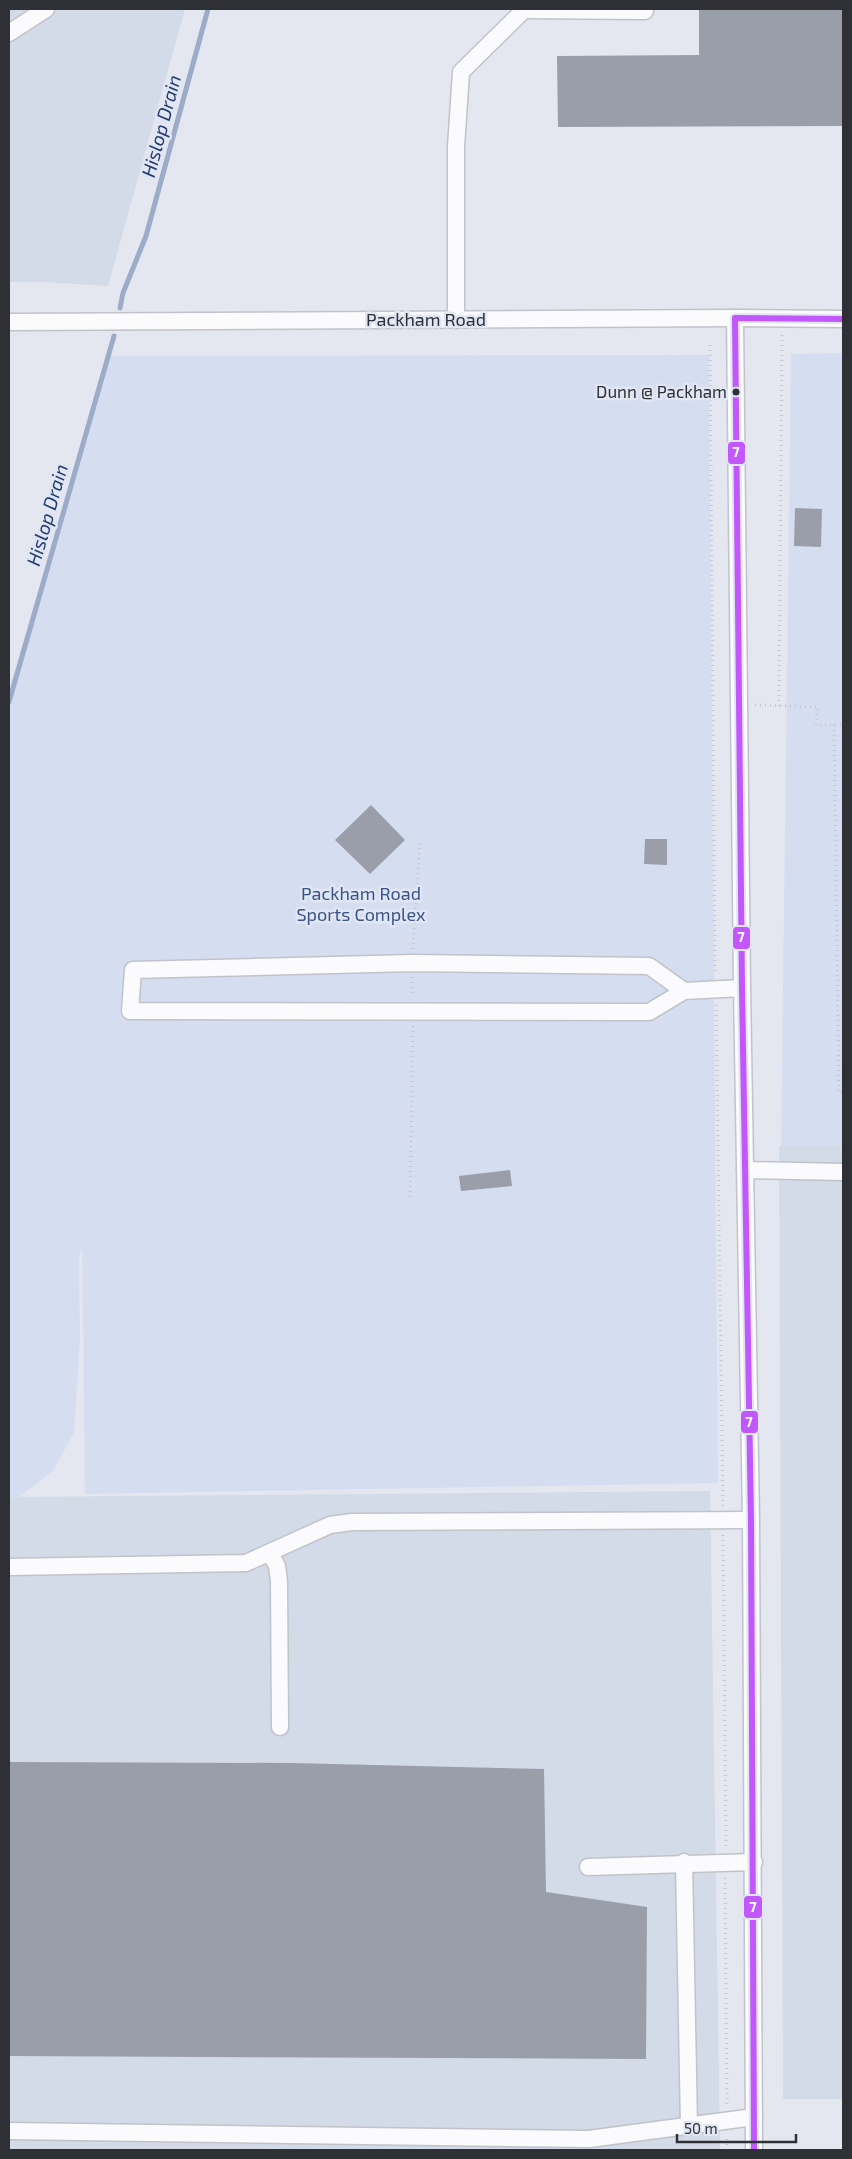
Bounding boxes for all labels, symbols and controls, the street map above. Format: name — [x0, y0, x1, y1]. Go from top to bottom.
water label: Hislop Drain — [136, 72, 185, 180]
street label: Packham Road — [366, 308, 486, 330]
place label: Dunn @ Packham — [596, 381, 727, 401]
marker: Dunn @ Packham — [731, 387, 741, 397]
line badge: 7 — [727, 441, 746, 465]
text: 7 — [732, 443, 740, 460]
water label: Hislop Drain — [21, 461, 72, 568]
park label: Packham Road Sports Complex — [296, 882, 426, 925]
line badge: 7 — [732, 926, 751, 950]
text: 7 — [737, 928, 745, 945]
line badge: 7 — [740, 1410, 759, 1434]
text: 7 — [745, 1413, 753, 1430]
line badge: 7 — [743, 1895, 763, 1919]
text: 7 — [749, 1898, 757, 1915]
scale bar — [677, 2112, 796, 2144]
text: 50 m — [684, 2119, 718, 2137]

